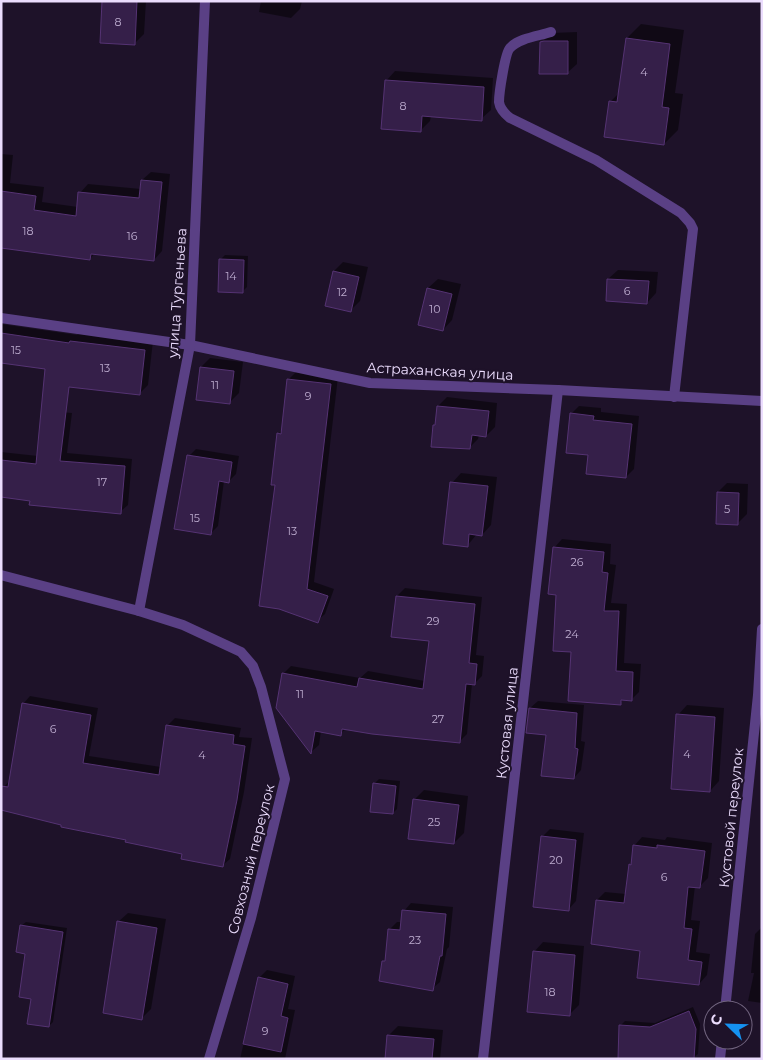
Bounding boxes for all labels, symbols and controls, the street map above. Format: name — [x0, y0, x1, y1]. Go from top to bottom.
house number: 8 — [114, 15, 122, 29]
house number: 4 — [640, 65, 648, 79]
house number: 8 — [399, 99, 407, 113]
house number: 18 — [23, 224, 34, 238]
street label: улица Тургеньева — [163, 227, 191, 360]
house number: 16 — [127, 229, 138, 243]
house number: 14 — [225, 269, 237, 283]
house number: 6 — [624, 284, 631, 298]
house number: 12 — [337, 285, 347, 299]
house number: 10 — [429, 302, 441, 316]
house number: 15 — [11, 343, 21, 357]
street label: Астраханская улица — [366, 358, 514, 384]
house number: 13 — [100, 361, 110, 375]
house number: 11 — [211, 378, 219, 392]
house number: 9 — [305, 389, 312, 403]
house number: 17 — [97, 475, 107, 489]
house number: 5 — [724, 502, 730, 516]
house number: 15 — [190, 511, 200, 525]
house number: 13 — [287, 524, 297, 538]
house number: 26 — [571, 555, 584, 569]
house number: 29 — [427, 614, 440, 628]
house number: 24 — [565, 627, 579, 641]
street label: Кустовая улица — [492, 666, 522, 780]
house number: 11 — [296, 687, 304, 701]
house number: 27 — [432, 712, 444, 726]
house number: 6 — [50, 722, 57, 736]
house number: 4 — [683, 747, 691, 761]
street label: Кустовой переулок — [715, 747, 747, 889]
house number: 4 — [198, 748, 206, 762]
street label: Совхозный переулок — [224, 782, 278, 936]
house number: 25 — [428, 815, 440, 829]
house number: 20 — [549, 853, 563, 867]
house number: 6 — [661, 870, 668, 884]
house number: 23 — [409, 933, 421, 947]
house number: 18 — [545, 985, 556, 999]
north arrow — [703, 1000, 753, 1050]
text: С — [706, 1012, 726, 1028]
house number: 9 — [262, 1024, 269, 1038]

